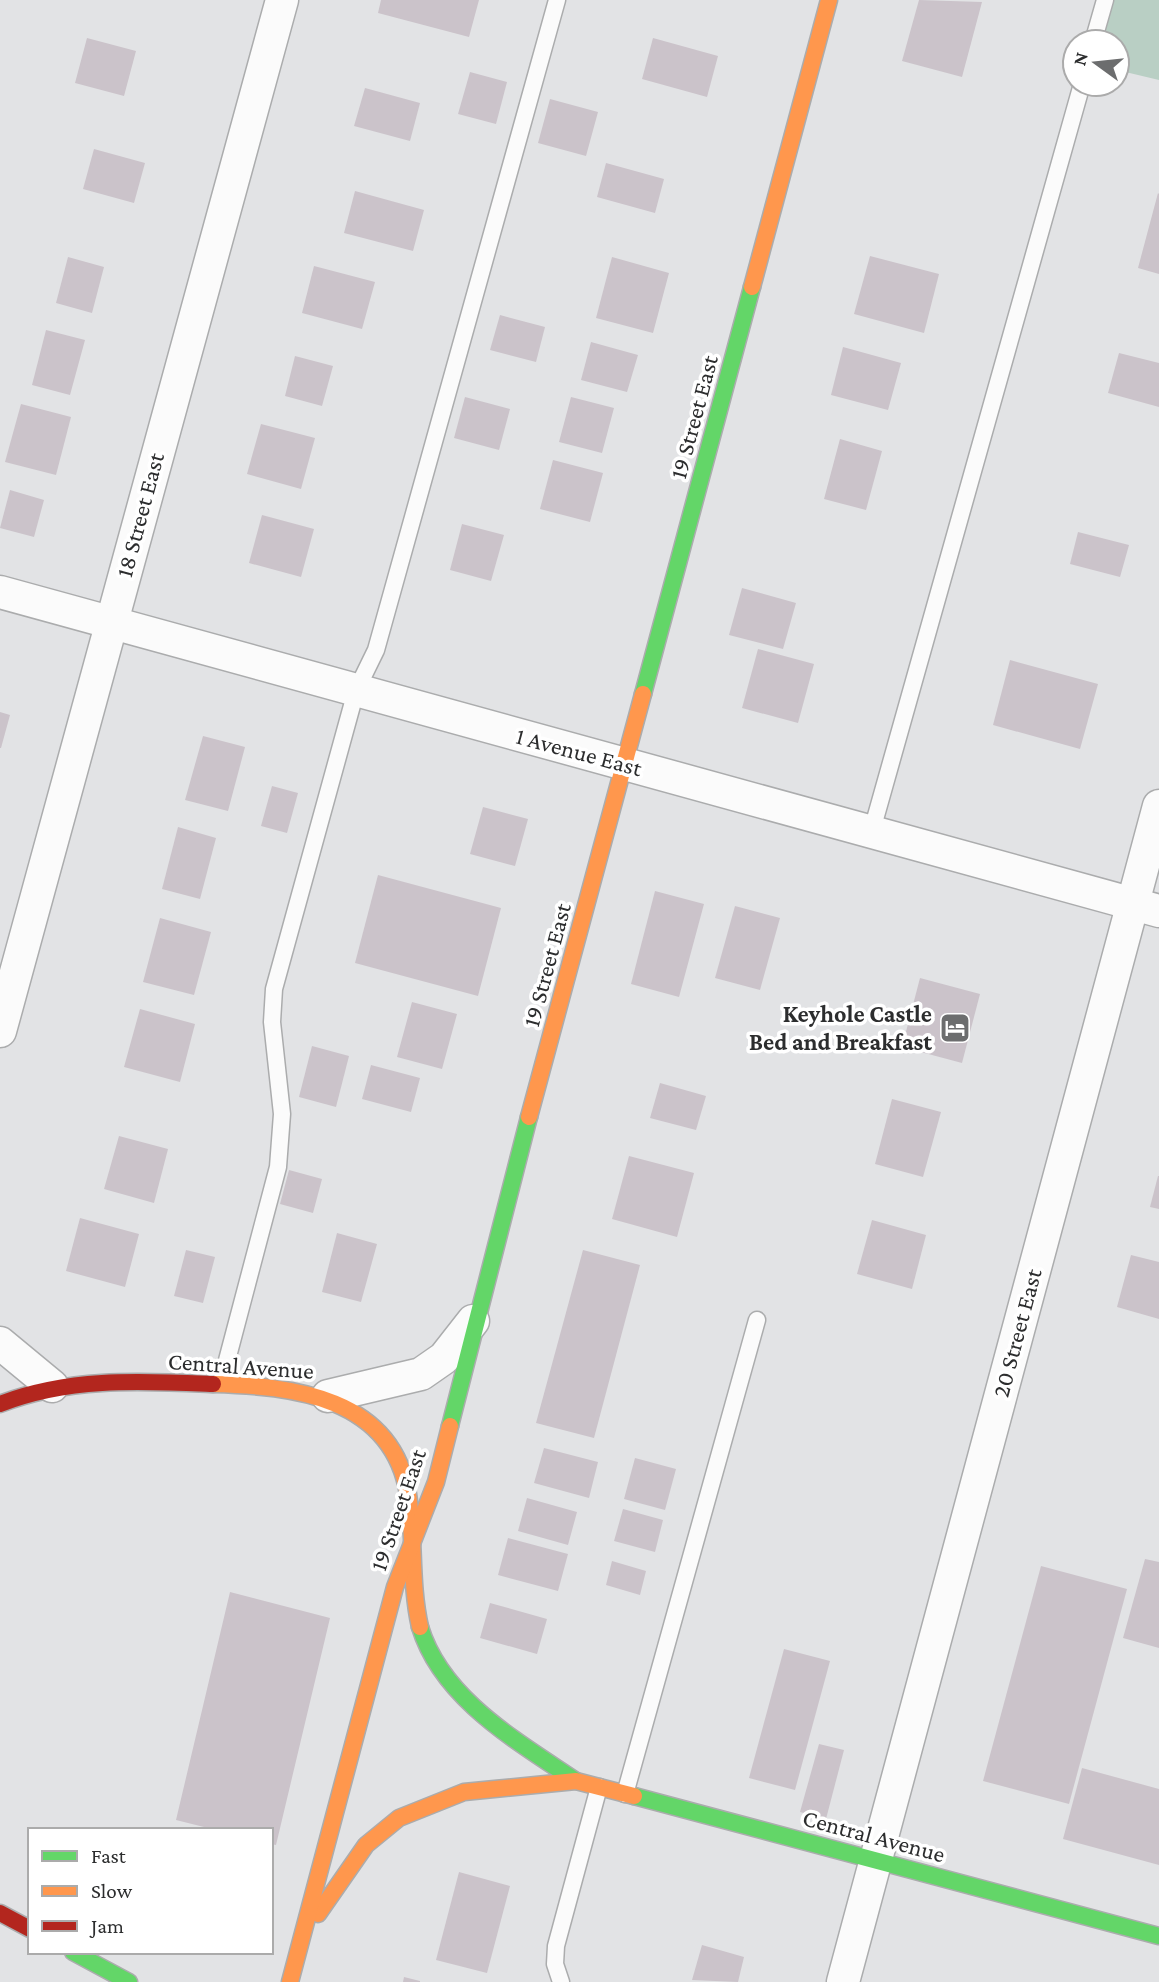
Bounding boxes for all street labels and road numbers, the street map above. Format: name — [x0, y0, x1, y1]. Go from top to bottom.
street label: 19 Street East — [664, 351, 723, 482]
street label: 18 Street East — [110, 449, 169, 580]
street label: 1 Avenue East — [513, 722, 646, 782]
street label: 19 Street East — [517, 899, 576, 1030]
street label: 20 Street East — [986, 1265, 1047, 1400]
street label: Central Avenue — [167, 1347, 315, 1384]
street label: 19 Street East — [364, 1444, 431, 1574]
street label: Central Avenue — [800, 1804, 948, 1867]

